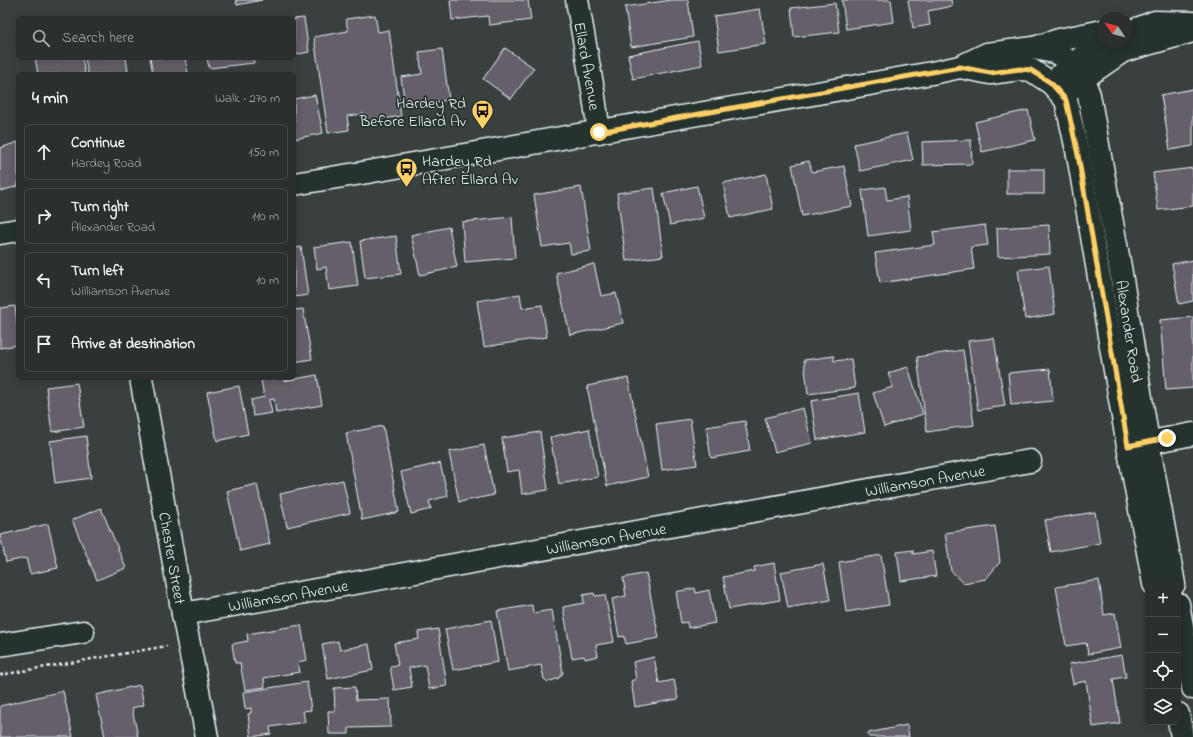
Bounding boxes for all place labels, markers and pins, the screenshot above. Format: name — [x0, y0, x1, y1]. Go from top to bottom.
place label: Hardey Rd Before Ellard Av — [358, 92, 467, 134]
bus stop icon: Hardey Rd Before Ellard Av — [469, 98, 495, 131]
place label: Hardey Rd After Ellard Av — [422, 150, 519, 192]
bus stop icon: Hardey Rd After Ellard Av — [394, 156, 420, 189]

